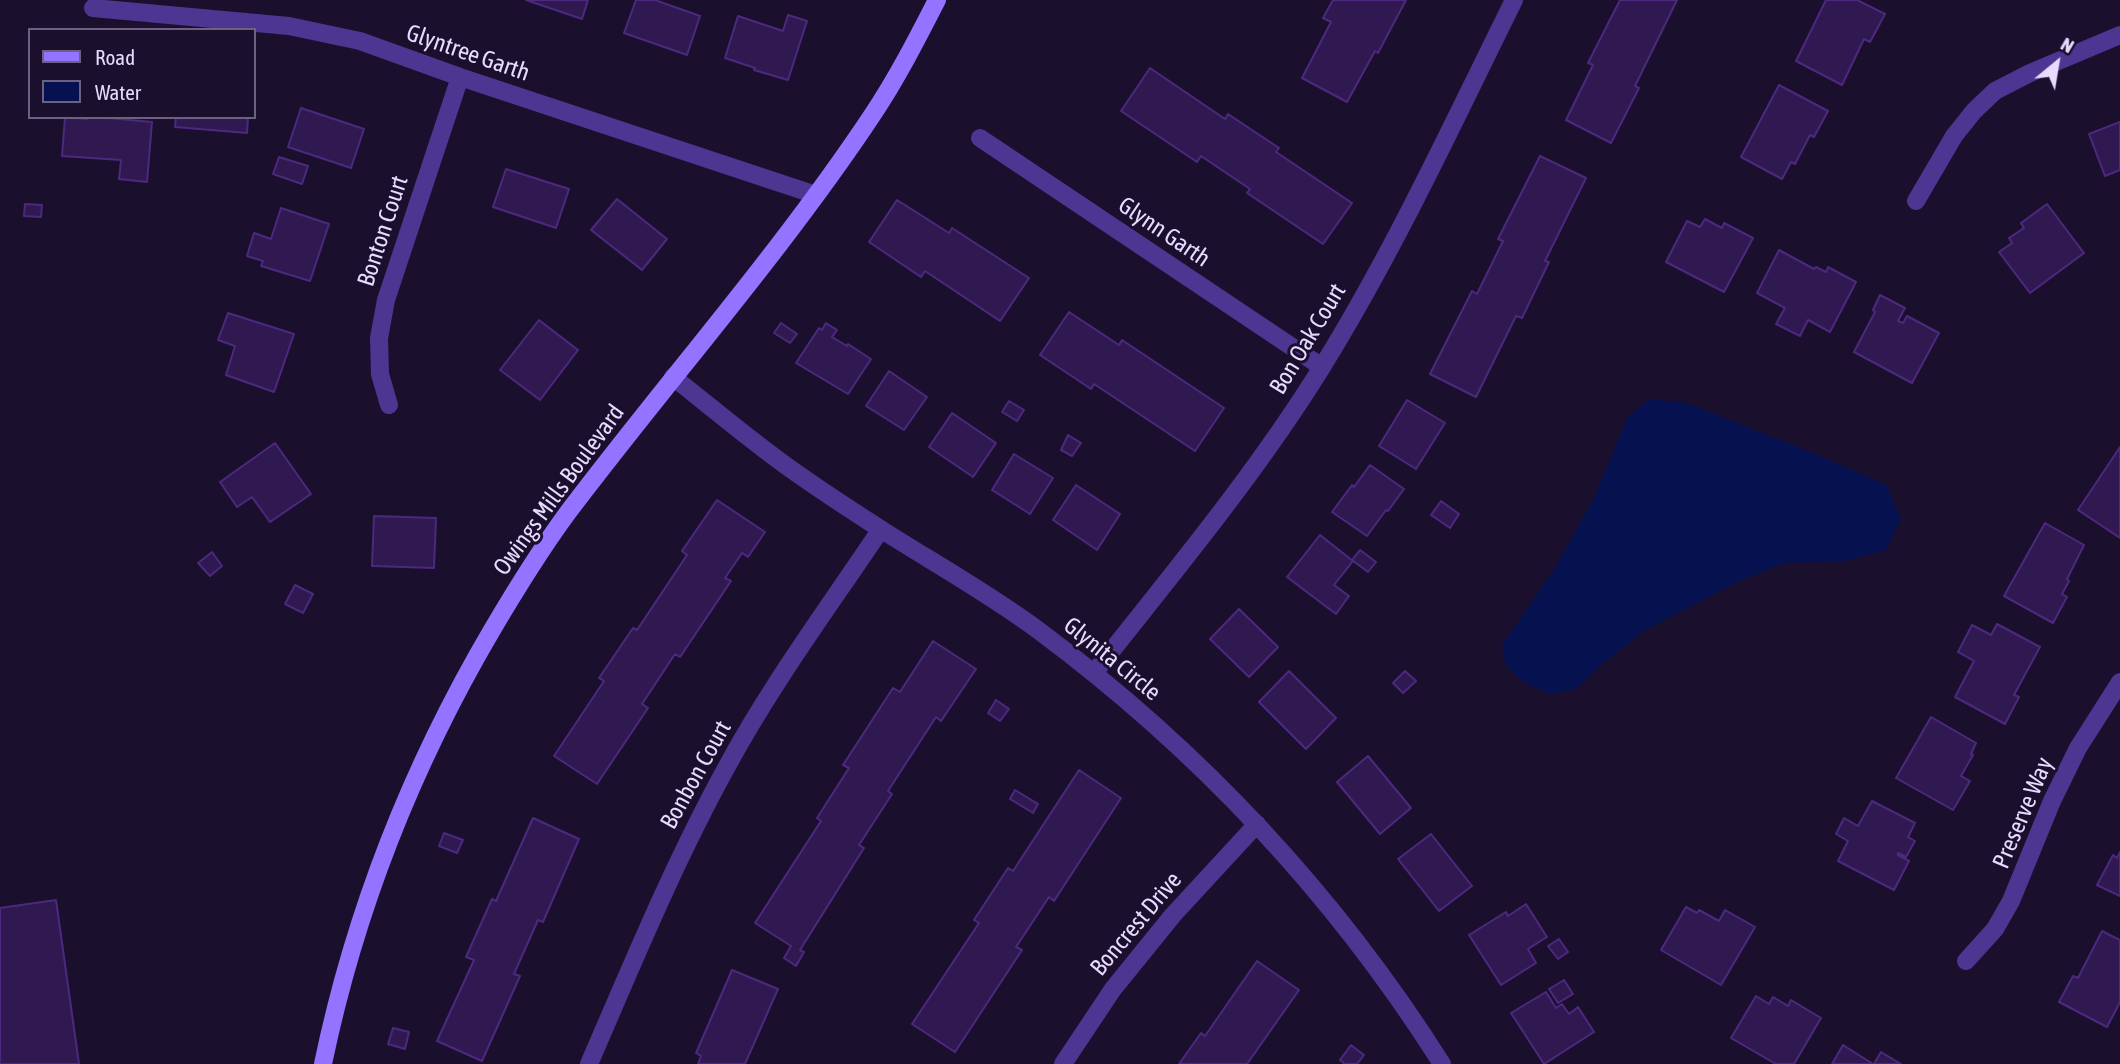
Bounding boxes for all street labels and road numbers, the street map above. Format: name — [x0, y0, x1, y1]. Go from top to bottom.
street label: Glyntree Garth — [403, 18, 533, 88]
street label: Bonton Court — [352, 172, 414, 290]
street label: Glynn Garth — [1113, 191, 1215, 273]
street label: Bon Oak Court — [1264, 278, 1352, 400]
street label: Owings Mills Boulevard — [487, 399, 631, 581]
street label: Glynita Circle — [1058, 611, 1166, 707]
street label: Bonbon Court — [654, 716, 738, 834]
street label: Preserve Way — [1987, 753, 2059, 873]
street label: Boncrest Drive — [1084, 866, 1188, 982]

